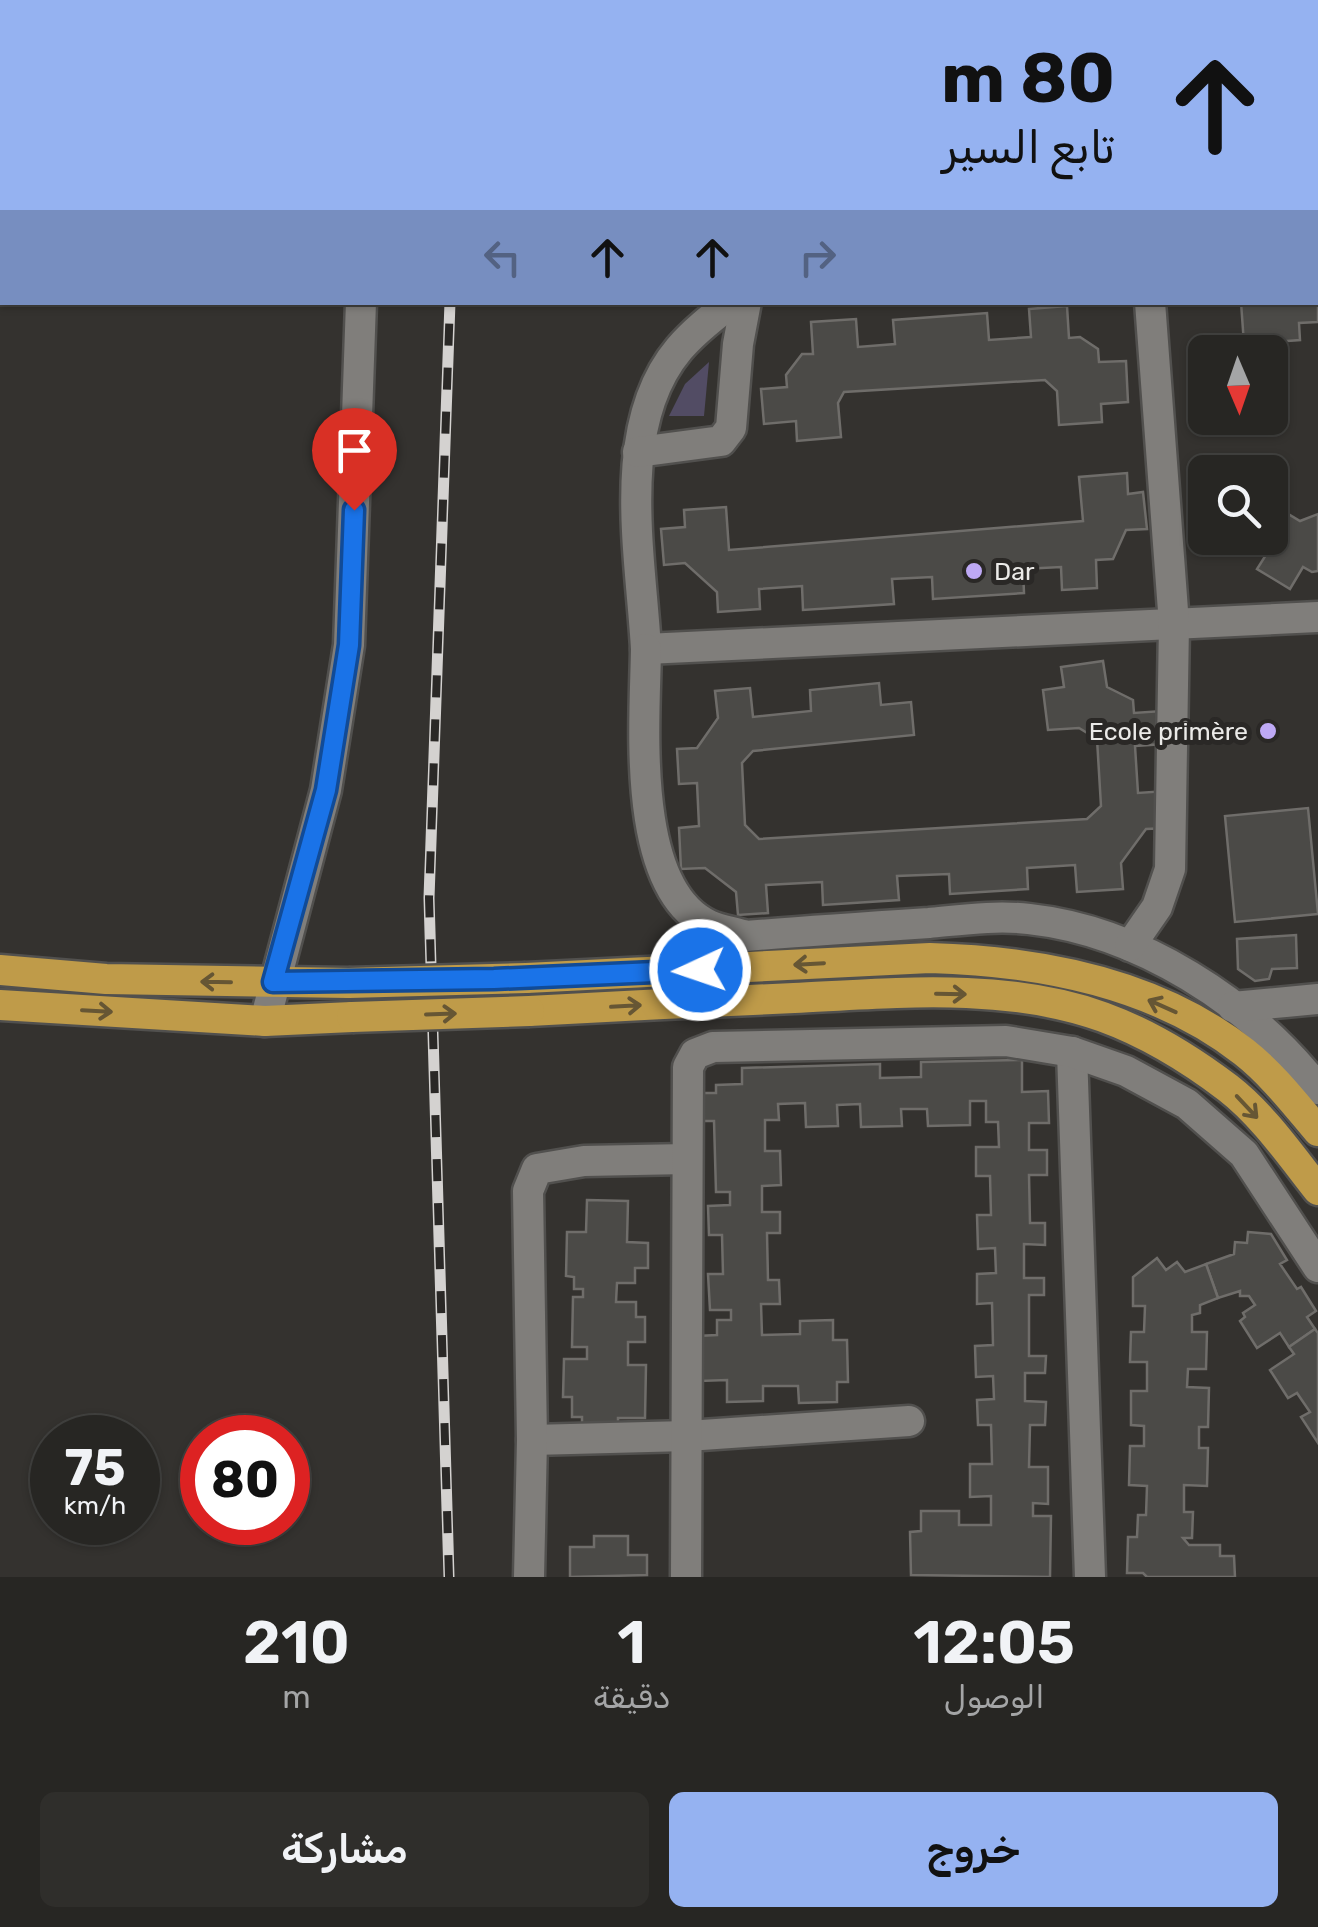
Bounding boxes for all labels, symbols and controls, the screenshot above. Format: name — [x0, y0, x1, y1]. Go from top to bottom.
text: 80 m — [941, 37, 1115, 120]
icon: ahead — [1150, 40, 1280, 170]
text: تابع السير — [942, 121, 1115, 174]
icon: left — [475, 230, 530, 285]
icon: ahead — [580, 230, 635, 285]
icon: ahead — [685, 230, 740, 285]
icon: right — [790, 230, 845, 285]
north arrow — [1188, 335, 1288, 435]
map controls — [1188, 335, 1288, 555]
pin — [312, 408, 397, 511]
icon: arrive — [327, 423, 382, 478]
button: search — [1188, 455, 1288, 555]
place label: Dar — [994, 557, 1035, 586]
marker: Dar — [963, 560, 985, 582]
place label: Ecole primère — [1089, 717, 1248, 746]
marker: Ecole primère — [1257, 720, 1279, 742]
position arrow — [648, 918, 752, 1022]
one-way arrow — [794, 955, 826, 974]
one-way arrow — [201, 972, 234, 992]
one-way arrow — [934, 984, 967, 1004]
one-way arrow — [610, 996, 642, 1015]
one-way arrow — [1147, 996, 1178, 1014]
one-way arrow — [81, 1002, 113, 1021]
one-way arrow — [424, 1004, 456, 1023]
one-way arrow — [1235, 1094, 1258, 1119]
speed limit sign: 80 — [180, 1415, 310, 1545]
text: 75 — [65, 1438, 125, 1498]
text: km/h — [64, 1491, 126, 1520]
text: 210 — [243, 1607, 350, 1678]
text: 1 — [617, 1607, 646, 1678]
text: 12:05 — [913, 1607, 1075, 1678]
text: m — [282, 1678, 311, 1716]
text: دقيقة — [593, 1678, 670, 1716]
text: الوصول — [944, 1678, 1045, 1716]
button: مشاركة — [40, 1792, 649, 1907]
button: خروج — [669, 1792, 1278, 1907]

